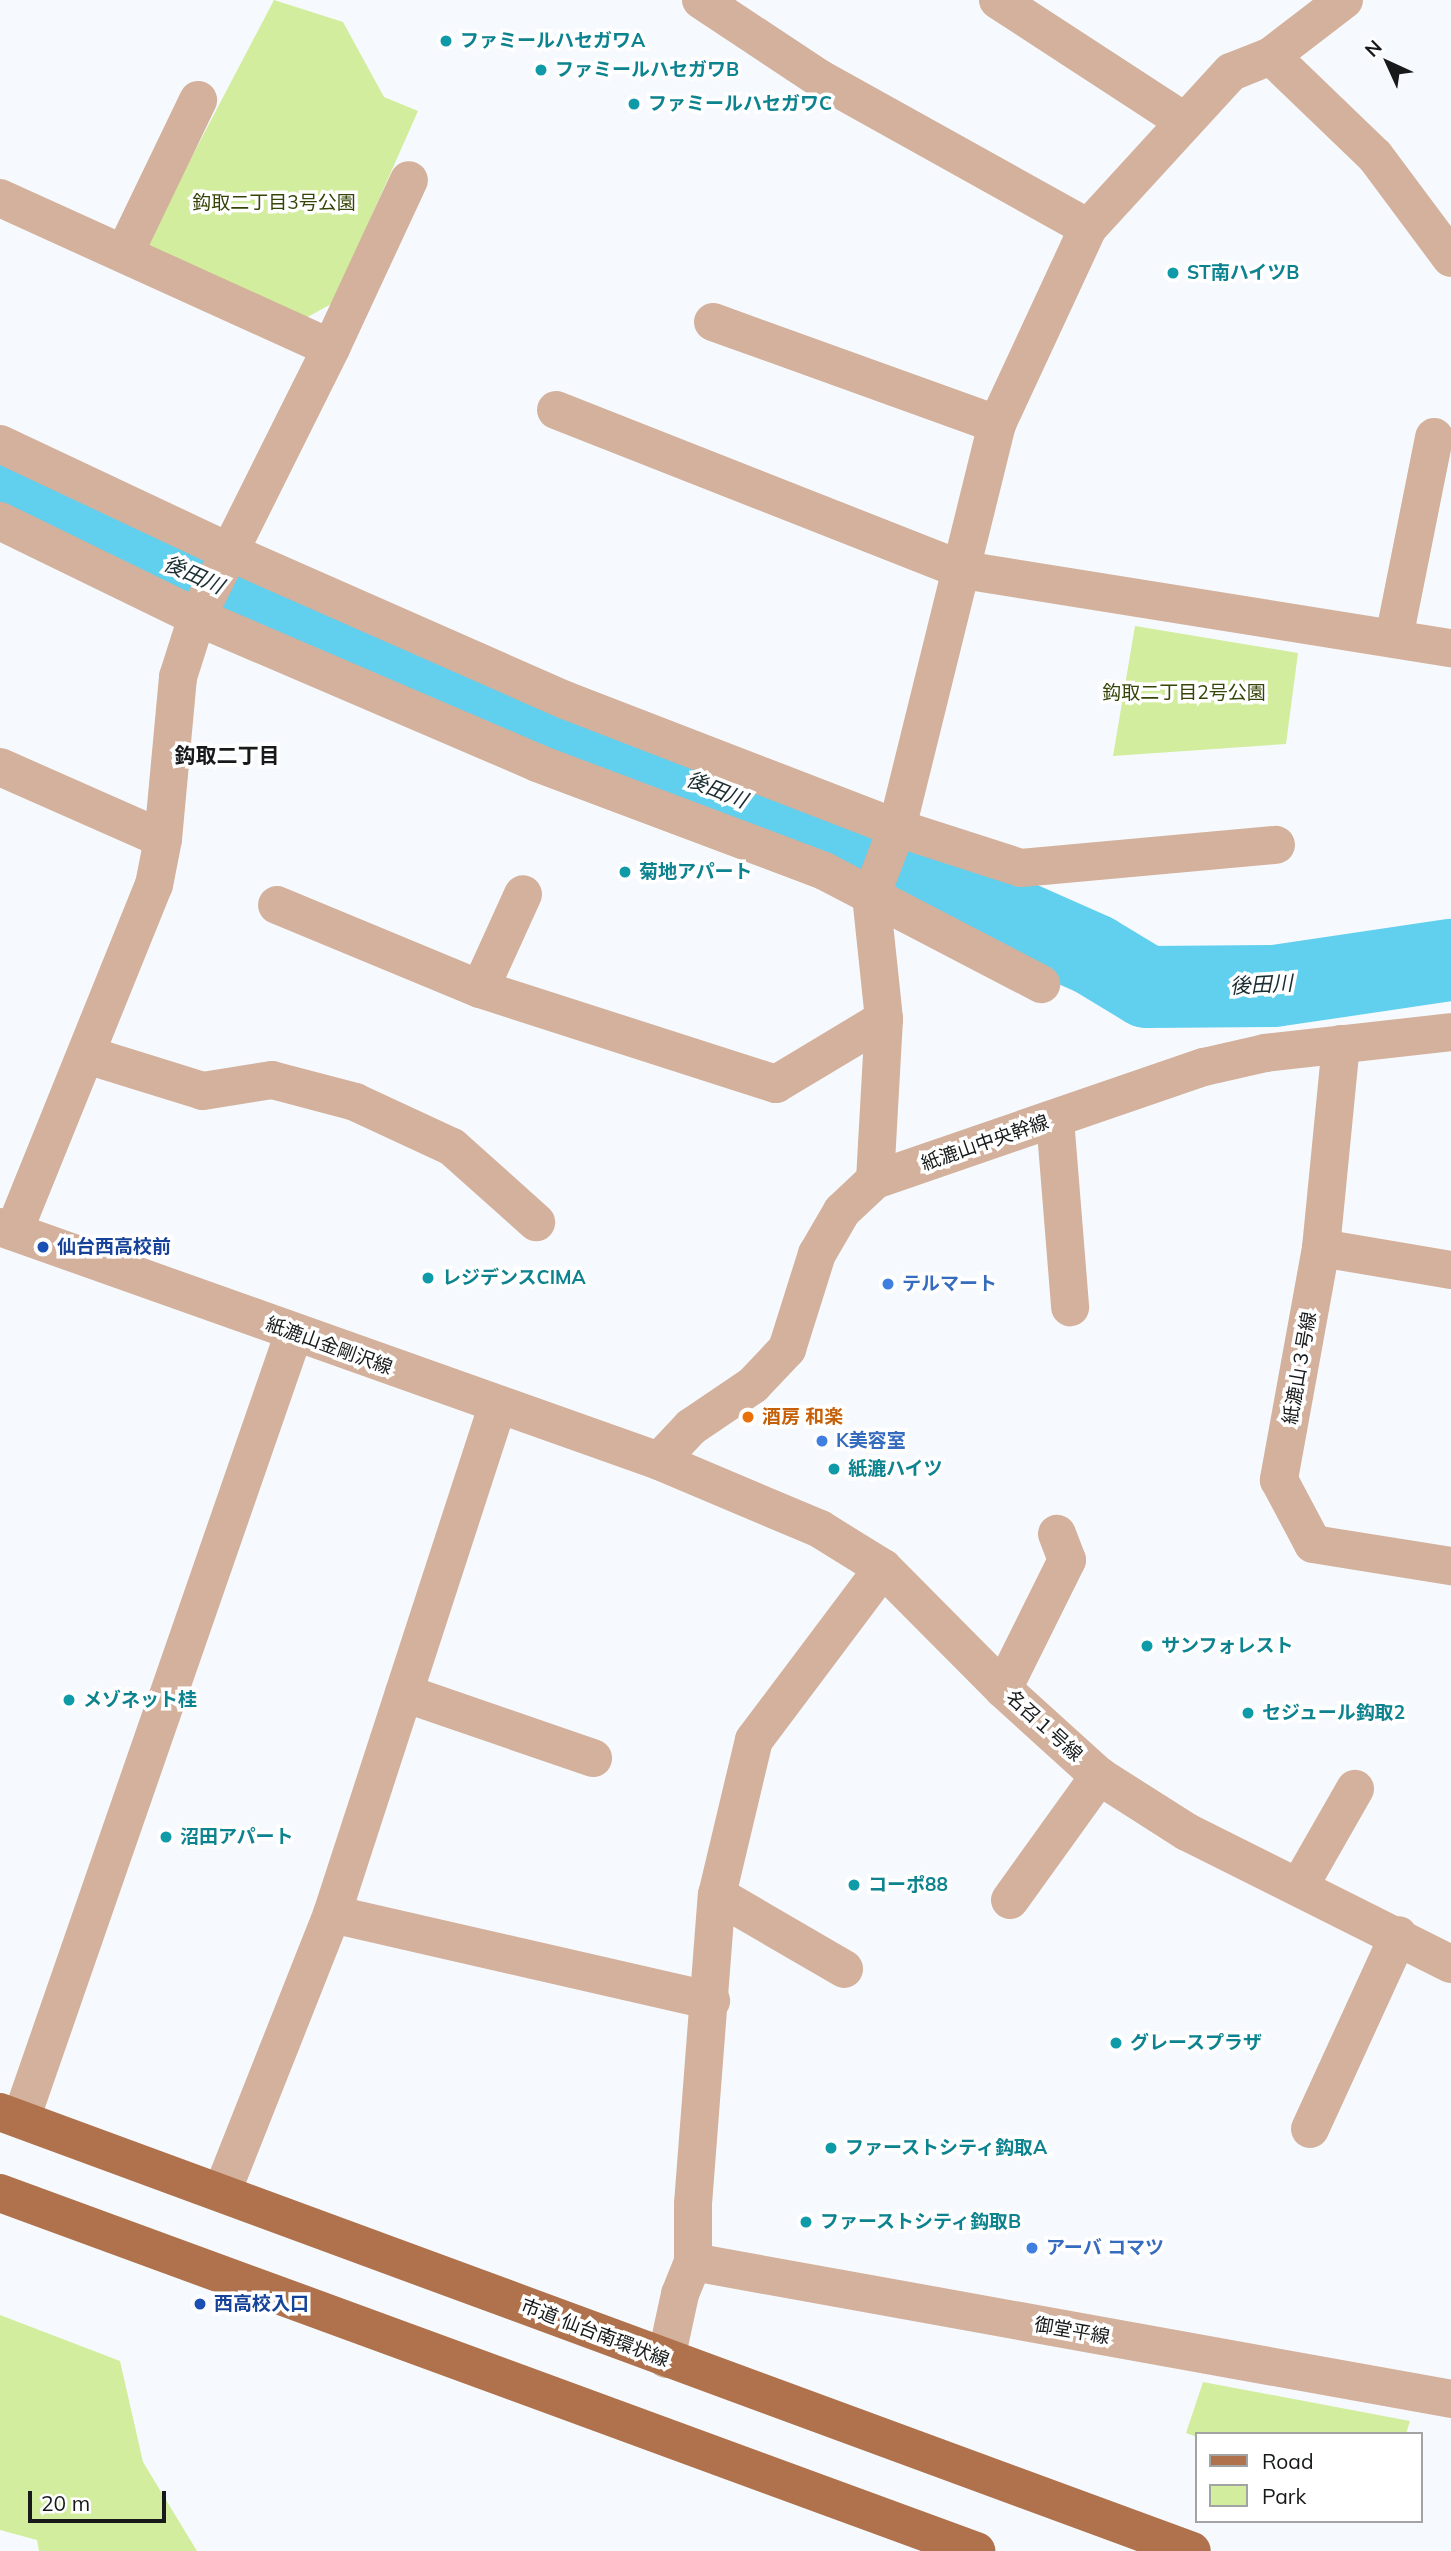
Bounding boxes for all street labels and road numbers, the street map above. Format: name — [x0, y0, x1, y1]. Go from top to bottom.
street label: 紙漉山中央幹線 — [918, 1111, 1052, 1175]
street label: 紙漉山３号線 — [1279, 1310, 1321, 1426]
street label: 紙漉山金剛沢線 — [263, 1313, 395, 1379]
street label: 名召１号線 — [1001, 1686, 1087, 1766]
street label: 市道 仙台南環状線 — [518, 2294, 672, 2372]
street label: 御堂平線 — [1033, 2313, 1111, 2349]

